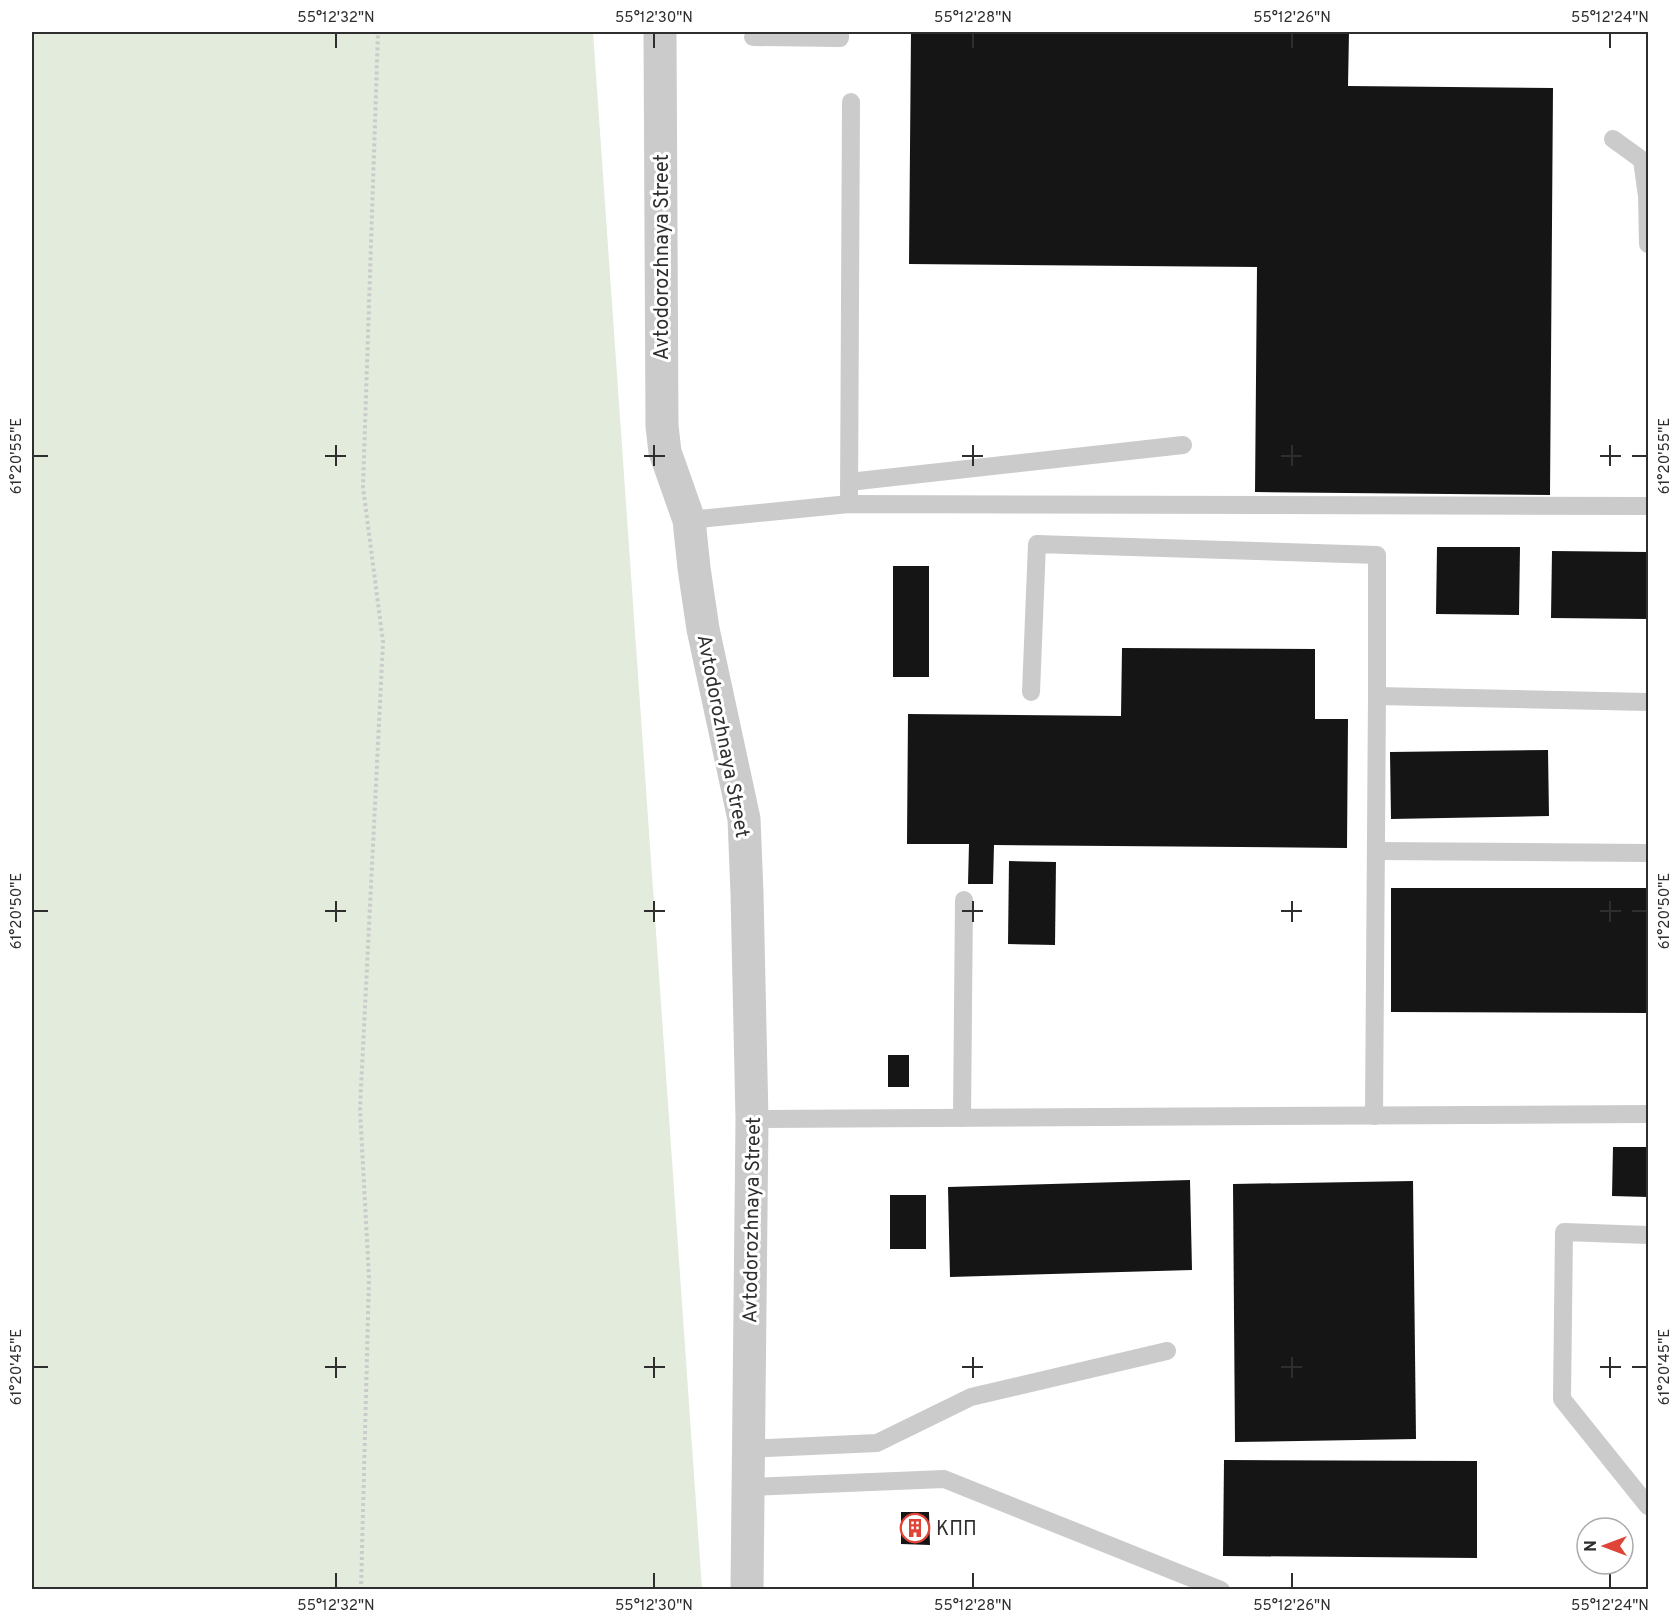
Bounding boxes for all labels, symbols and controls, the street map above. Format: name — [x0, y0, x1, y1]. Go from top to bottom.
text: 55°12'32"N — [297, 9, 375, 28]
text: 55°12'30"N — [615, 9, 693, 28]
text: 55°12'28"N — [934, 9, 1012, 28]
text: 55°12'26"N — [1253, 9, 1331, 28]
text: 55°12'24"N — [1571, 9, 1649, 28]
street label: Avtodorozhnaya Street — [650, 154, 676, 360]
text: 61°20'55"E — [8, 418, 27, 494]
text: 61°20'55"E — [1656, 418, 1675, 494]
street label: Avtodorozhnaya Street — [690, 633, 754, 840]
text: 61°20'50"E — [8, 873, 27, 949]
text: 61°20'50"E — [1656, 873, 1675, 949]
street label: Avtodorozhnaya Street — [738, 1117, 768, 1323]
text: 61°20'45"E — [8, 1329, 27, 1405]
text: 61°20'45"E — [1656, 1329, 1675, 1405]
building icon: КПП — [899, 1512, 931, 1544]
north arrow — [1575, 1516, 1635, 1576]
place label: КПП — [936, 1517, 977, 1543]
text: N — [1582, 1540, 1602, 1552]
text: 55°12'32"N — [297, 1597, 375, 1616]
text: 55°12'30"N — [615, 1597, 693, 1616]
text: 55°12'28"N — [934, 1597, 1012, 1616]
text: 55°12'26"N — [1253, 1597, 1331, 1616]
text: 55°12'24"N — [1571, 1597, 1649, 1616]

